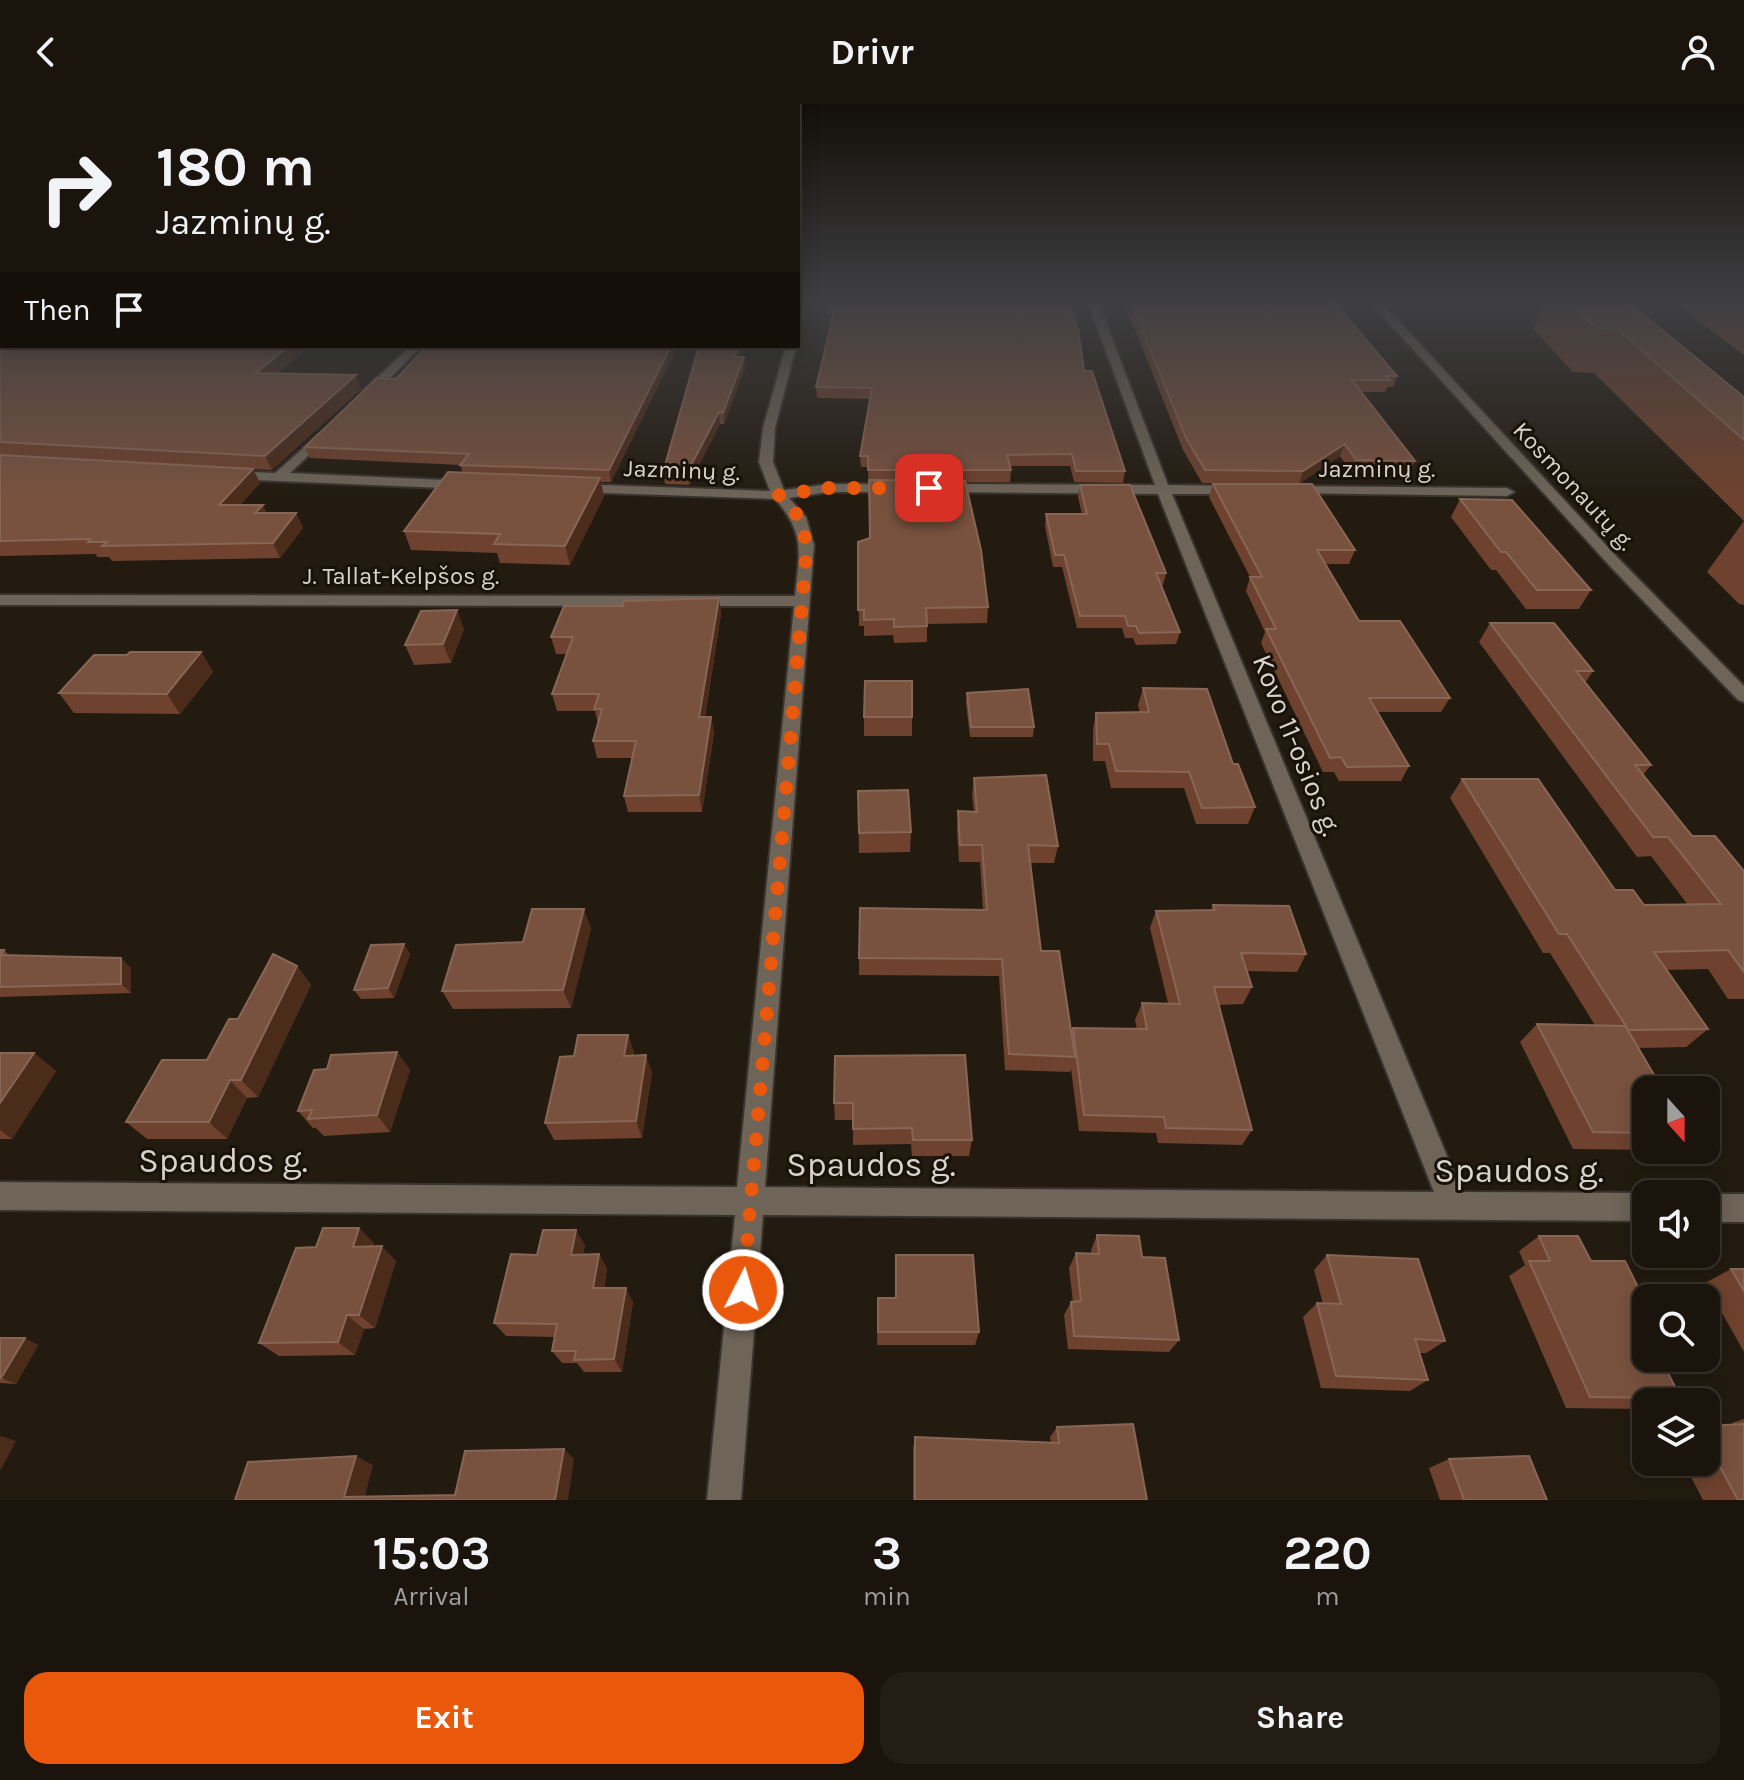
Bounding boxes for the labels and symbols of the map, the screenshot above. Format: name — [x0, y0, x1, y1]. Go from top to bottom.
street label: Kosmonautų g. — [1507, 416, 1641, 556]
street label: Jazminų g. — [623, 454, 741, 486]
pin — [895, 454, 963, 522]
street label: Jazminų g. — [1319, 455, 1435, 483]
street label: J. Tallat-Kelpšos g. — [303, 562, 499, 590]
street label: Kovo 11-osios g. — [1246, 650, 1348, 840]
north arrow — [1632, 1076, 1720, 1164]
street label: Spaudos g. — [138, 1141, 308, 1181]
street label: Spaudos g. — [786, 1145, 956, 1185]
street label: Spaudos g. — [1434, 1151, 1604, 1191]
position arrow — [701, 1248, 785, 1332]

